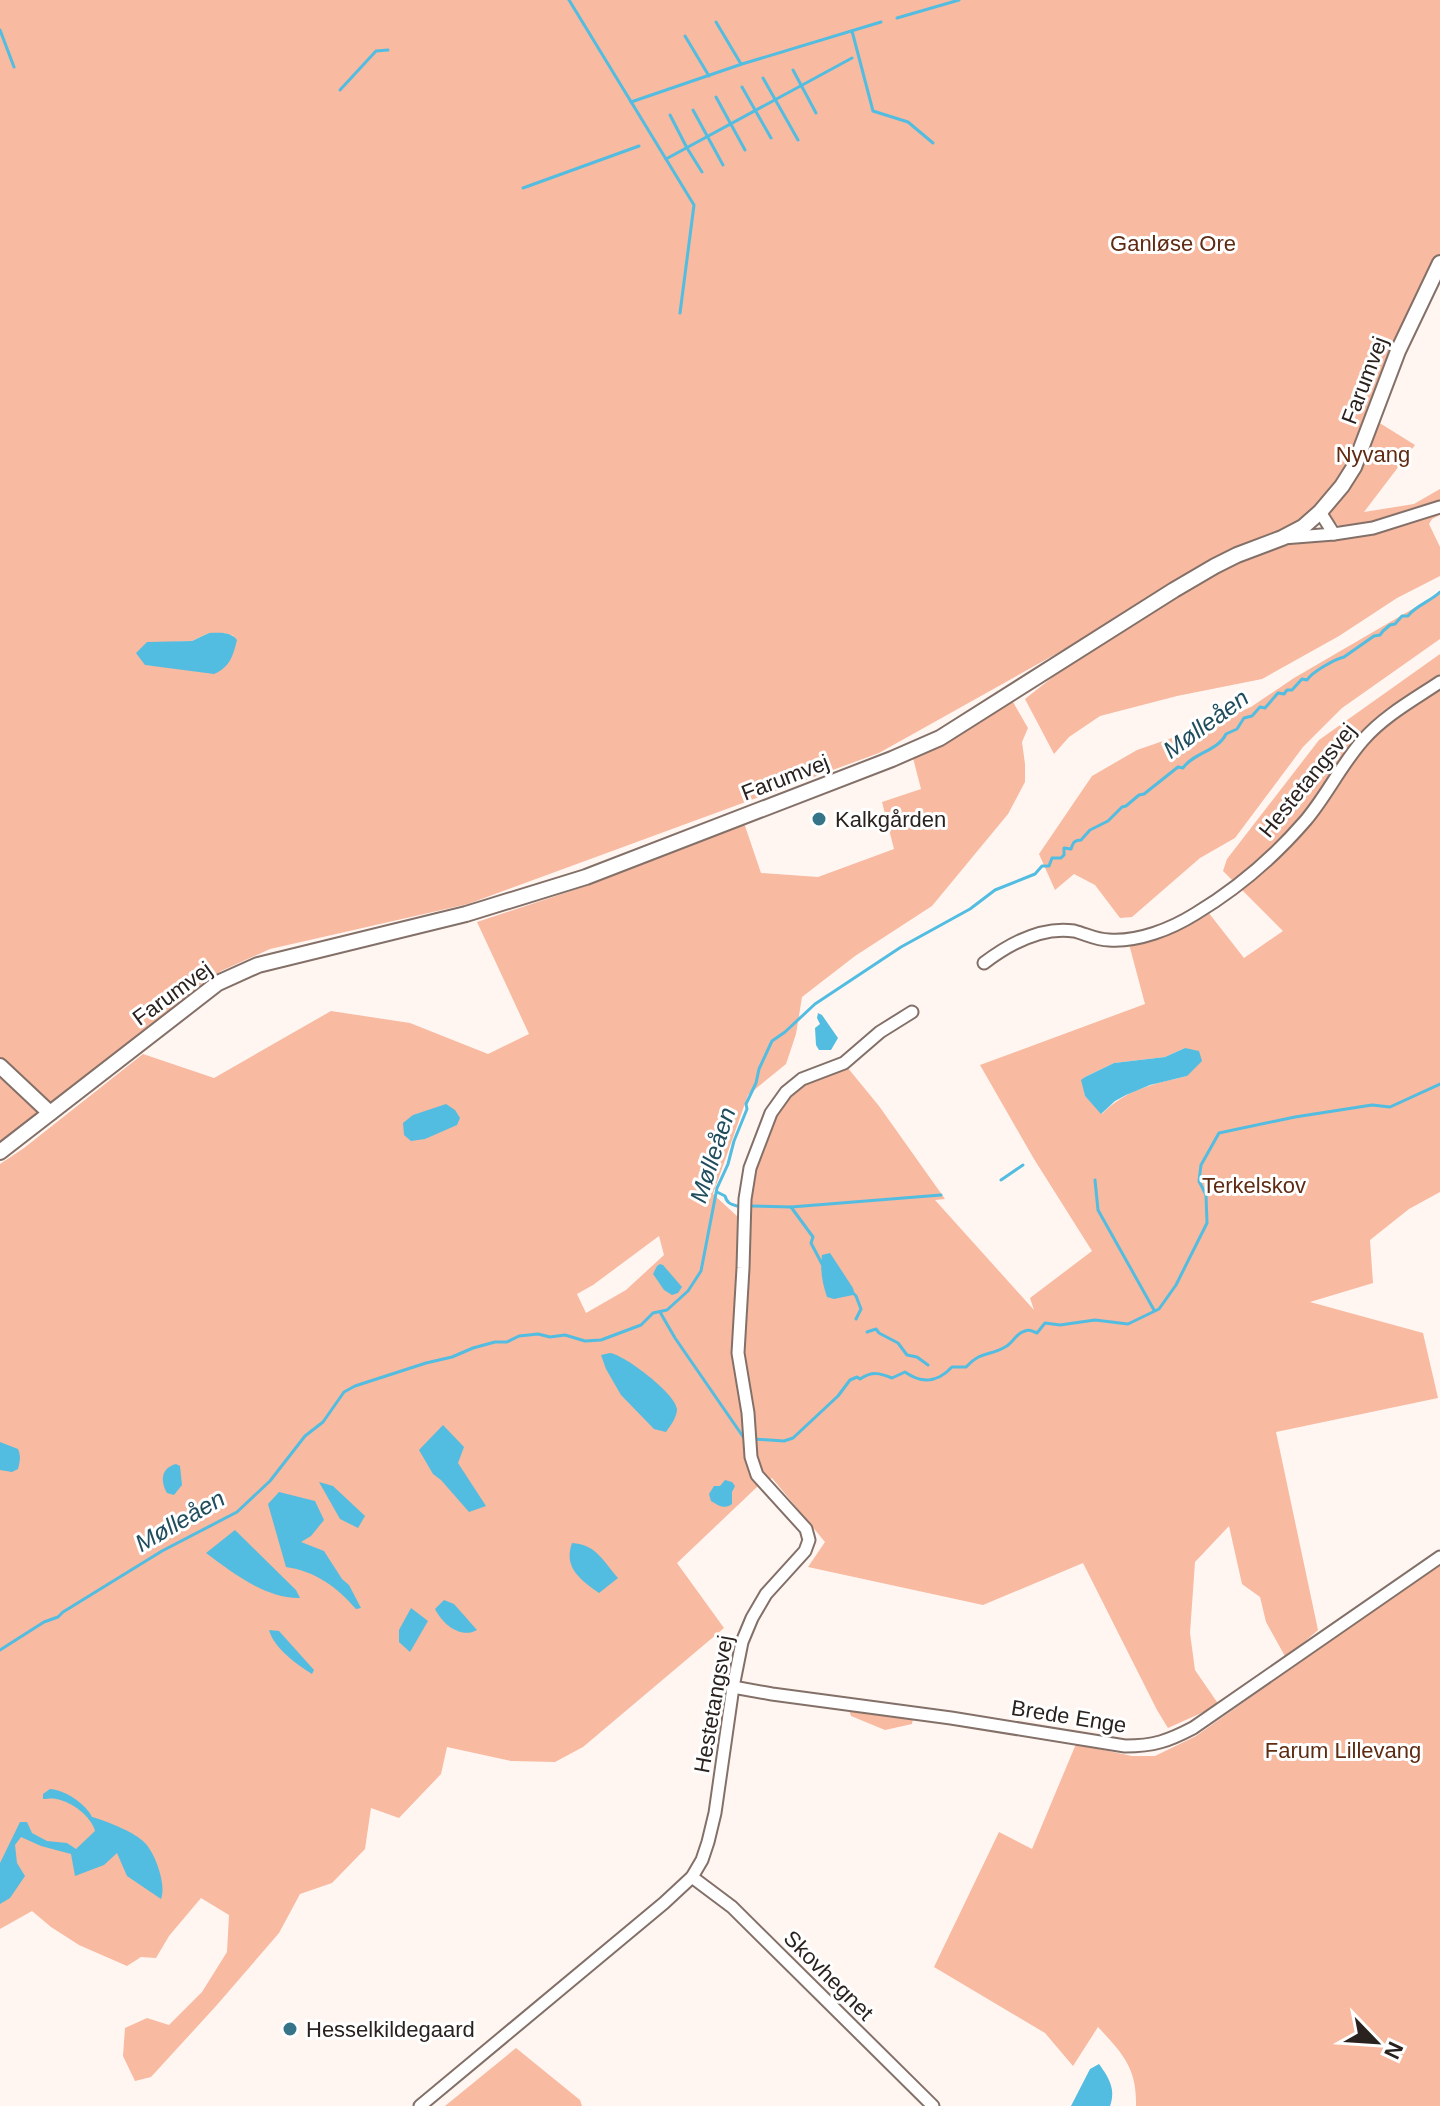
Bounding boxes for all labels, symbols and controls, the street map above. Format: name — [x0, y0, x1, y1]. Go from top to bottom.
park label: Ganløse Ore — [1110, 231, 1236, 256]
street label: Farumvej — [1336, 333, 1393, 427]
park label: Nyvang — [1336, 442, 1410, 467]
water label: Mølleåen — [1158, 684, 1254, 764]
street label: Hestetangsvej — [1254, 718, 1361, 842]
street label: Farumvej — [738, 749, 832, 806]
place label: Kalkgården — [835, 807, 946, 832]
marker: Kalkgården — [810, 810, 828, 828]
street label: Farumvej — [128, 956, 217, 1030]
water label: Mølleåen — [684, 1104, 741, 1206]
park label: Terkelskov — [1202, 1173, 1306, 1198]
water label: Mølleåen — [130, 1484, 229, 1557]
street label: Hestetangsvej — [689, 1633, 738, 1775]
street label: Brede Enge — [1010, 1695, 1128, 1738]
park label: Farum Lillevang — [1265, 1738, 1421, 1763]
street label: Skovhegnet — [779, 1925, 879, 2025]
north arrow — [1336, 2002, 1416, 2082]
place label: Hesselkildegaard — [306, 2017, 475, 2042]
marker: Hesselkildegaard — [281, 2020, 299, 2038]
text: N — [1379, 2038, 1408, 2063]

